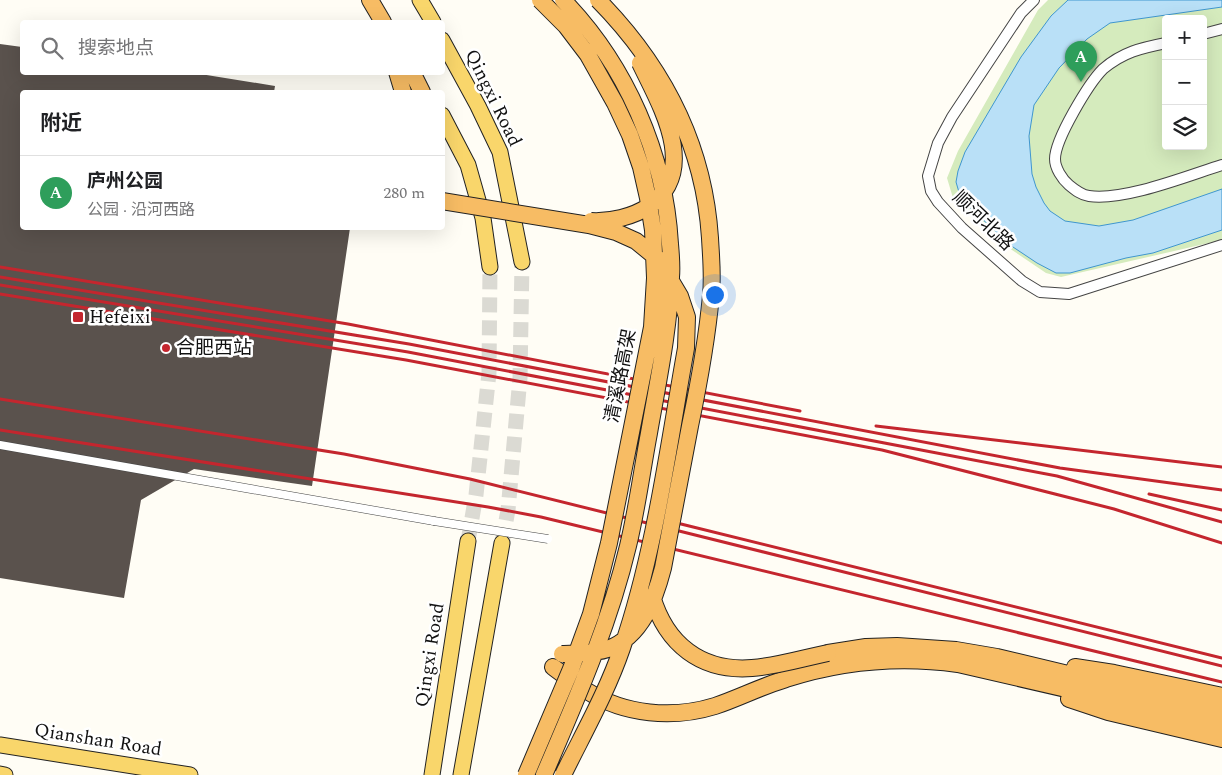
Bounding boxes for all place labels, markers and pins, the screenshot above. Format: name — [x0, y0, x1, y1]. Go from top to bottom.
pin: A — [1065, 41, 1097, 82]
place label: Hefeixi — [89, 303, 151, 332]
marker: Hefeixi — [71, 310, 85, 324]
place label: 合肥西站 — [176, 334, 252, 363]
marker: 合肥西站 — [160, 342, 172, 354]

